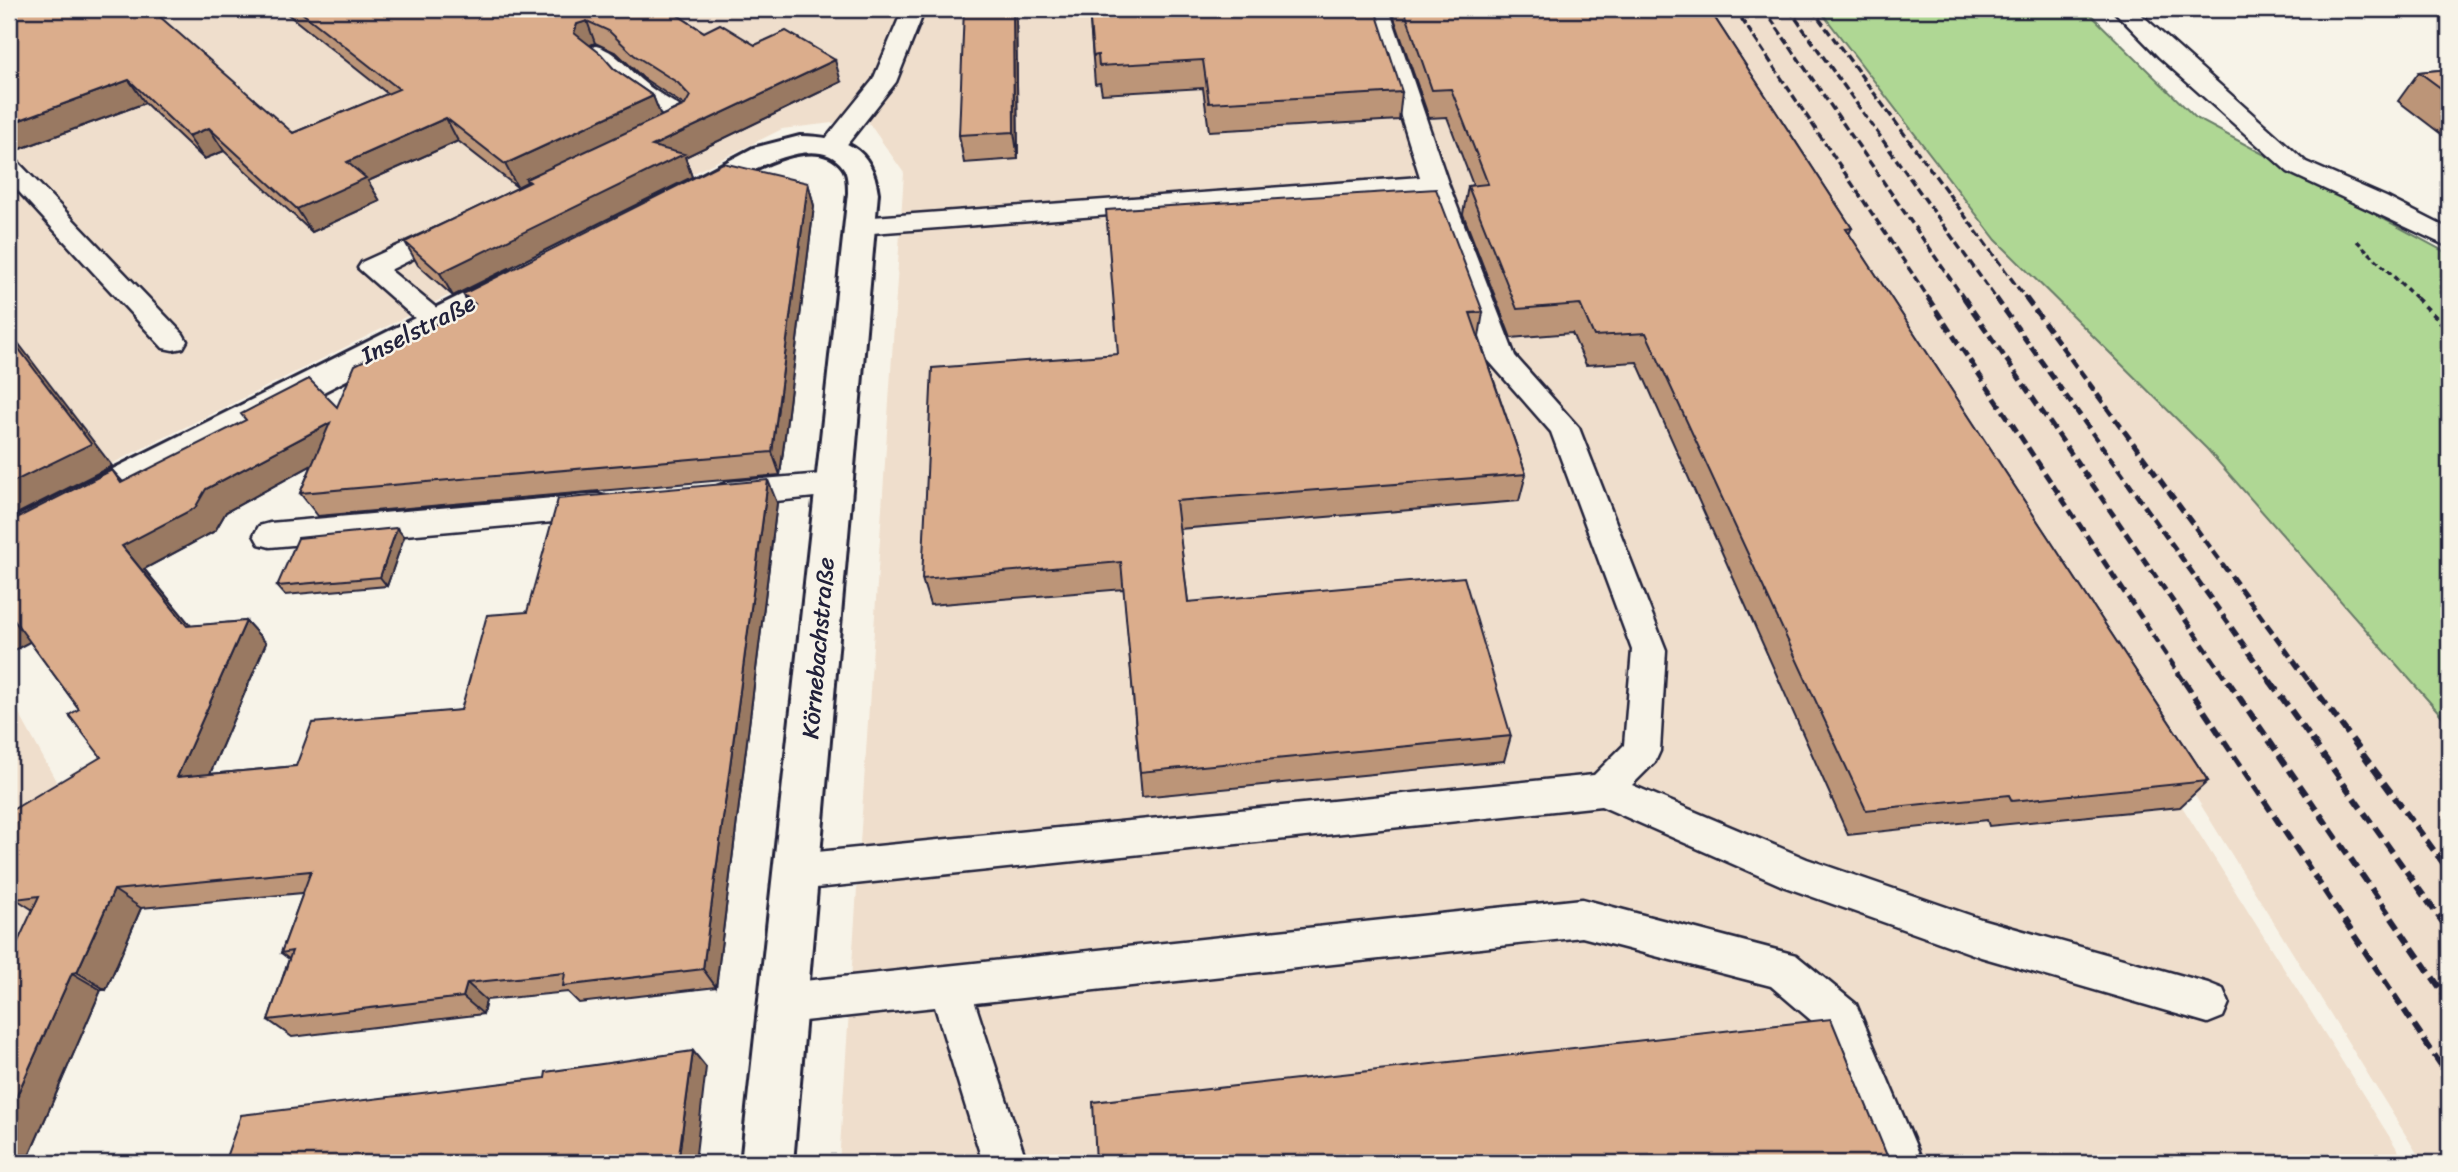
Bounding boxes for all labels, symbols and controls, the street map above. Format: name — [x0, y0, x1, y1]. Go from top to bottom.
street label: Inselstraße — [352, 282, 483, 376]
street label: Körnebachstraße — [789, 555, 847, 741]

